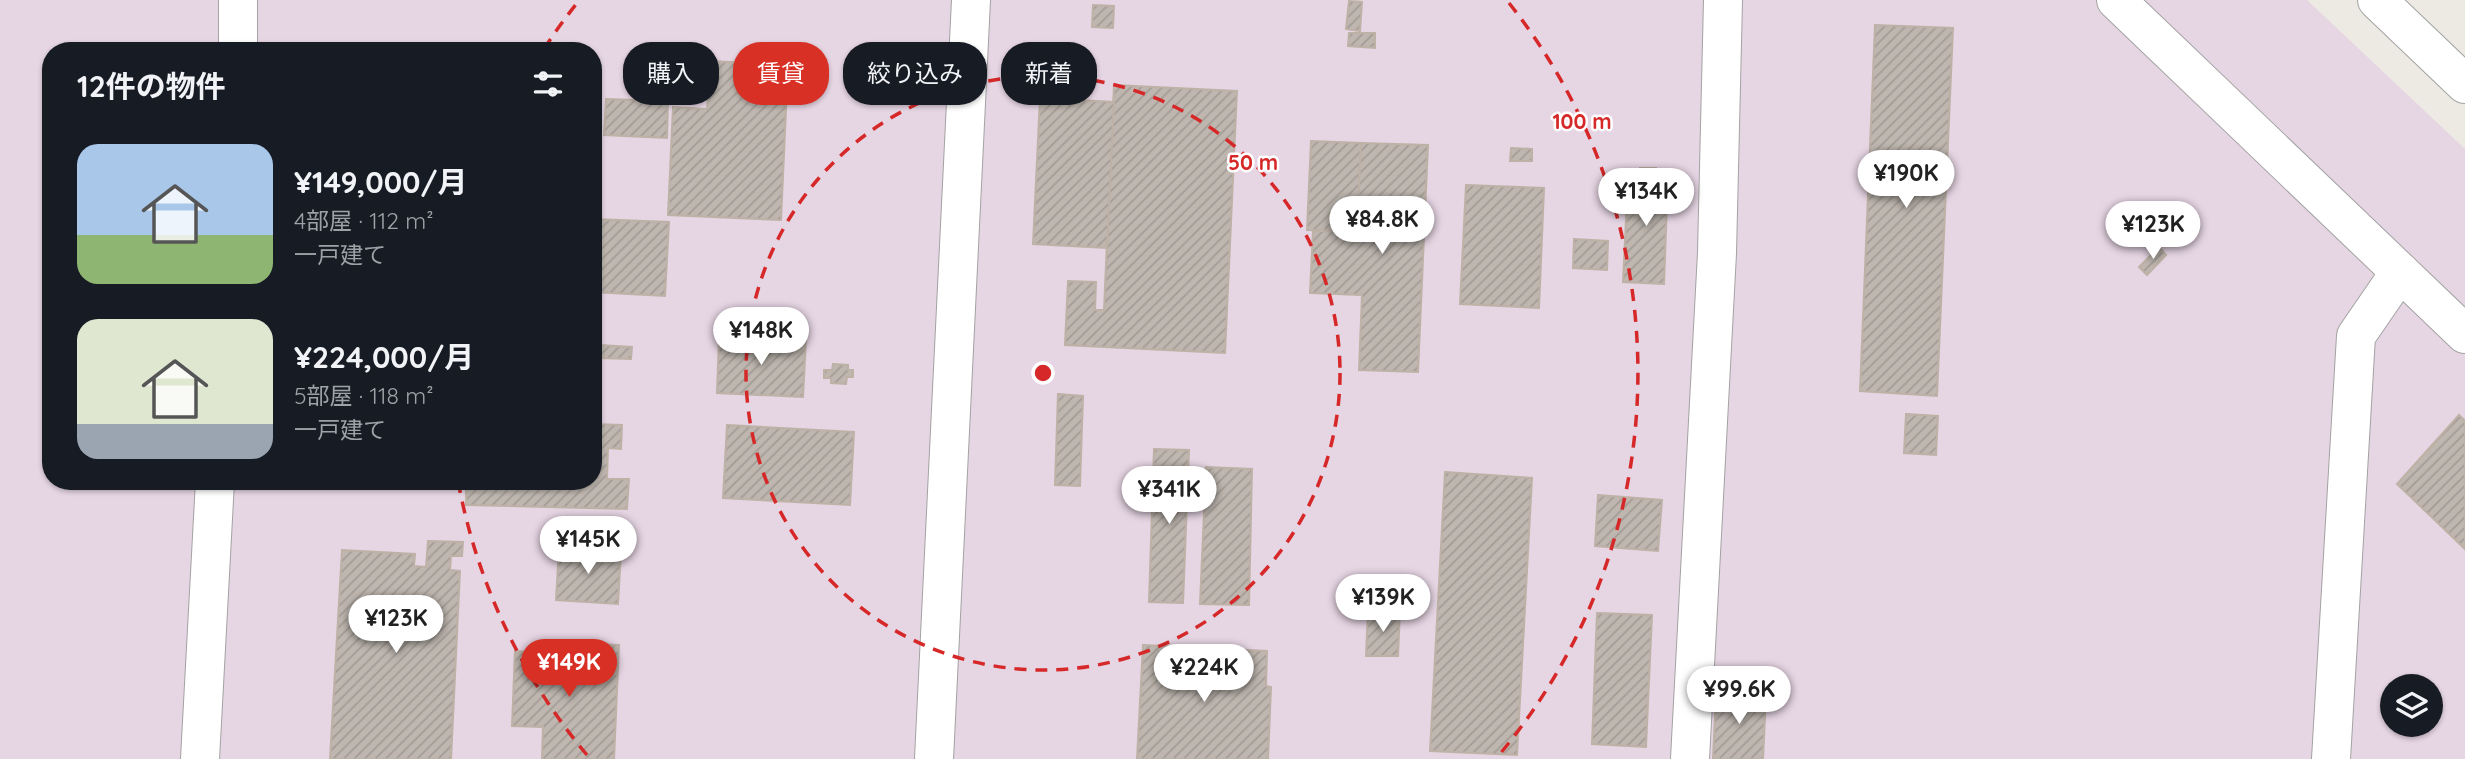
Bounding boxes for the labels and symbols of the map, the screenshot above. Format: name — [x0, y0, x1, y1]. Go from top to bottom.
text: 100 m — [1552, 108, 1612, 134]
text: 50 m — [1228, 149, 1278, 175]
pin: ¥190K — [1857, 150, 1955, 210]
pin: ¥134K — [1597, 168, 1695, 228]
pin: ¥84.8K — [1325, 196, 1439, 256]
pin: ¥123K — [2104, 202, 2202, 261]
pin: ¥148K — [712, 308, 810, 367]
centre of rings — [1031, 361, 1055, 385]
pin: ¥341K — [1120, 466, 1218, 526]
pin: ¥145K — [539, 516, 637, 576]
pin: ¥139K — [1334, 574, 1432, 634]
pin: ¥123K — [347, 596, 445, 655]
pin: ¥149K — [520, 640, 618, 699]
pin: ¥224K — [1155, 644, 1253, 704]
pin: ¥99.6K — [1682, 666, 1796, 726]

